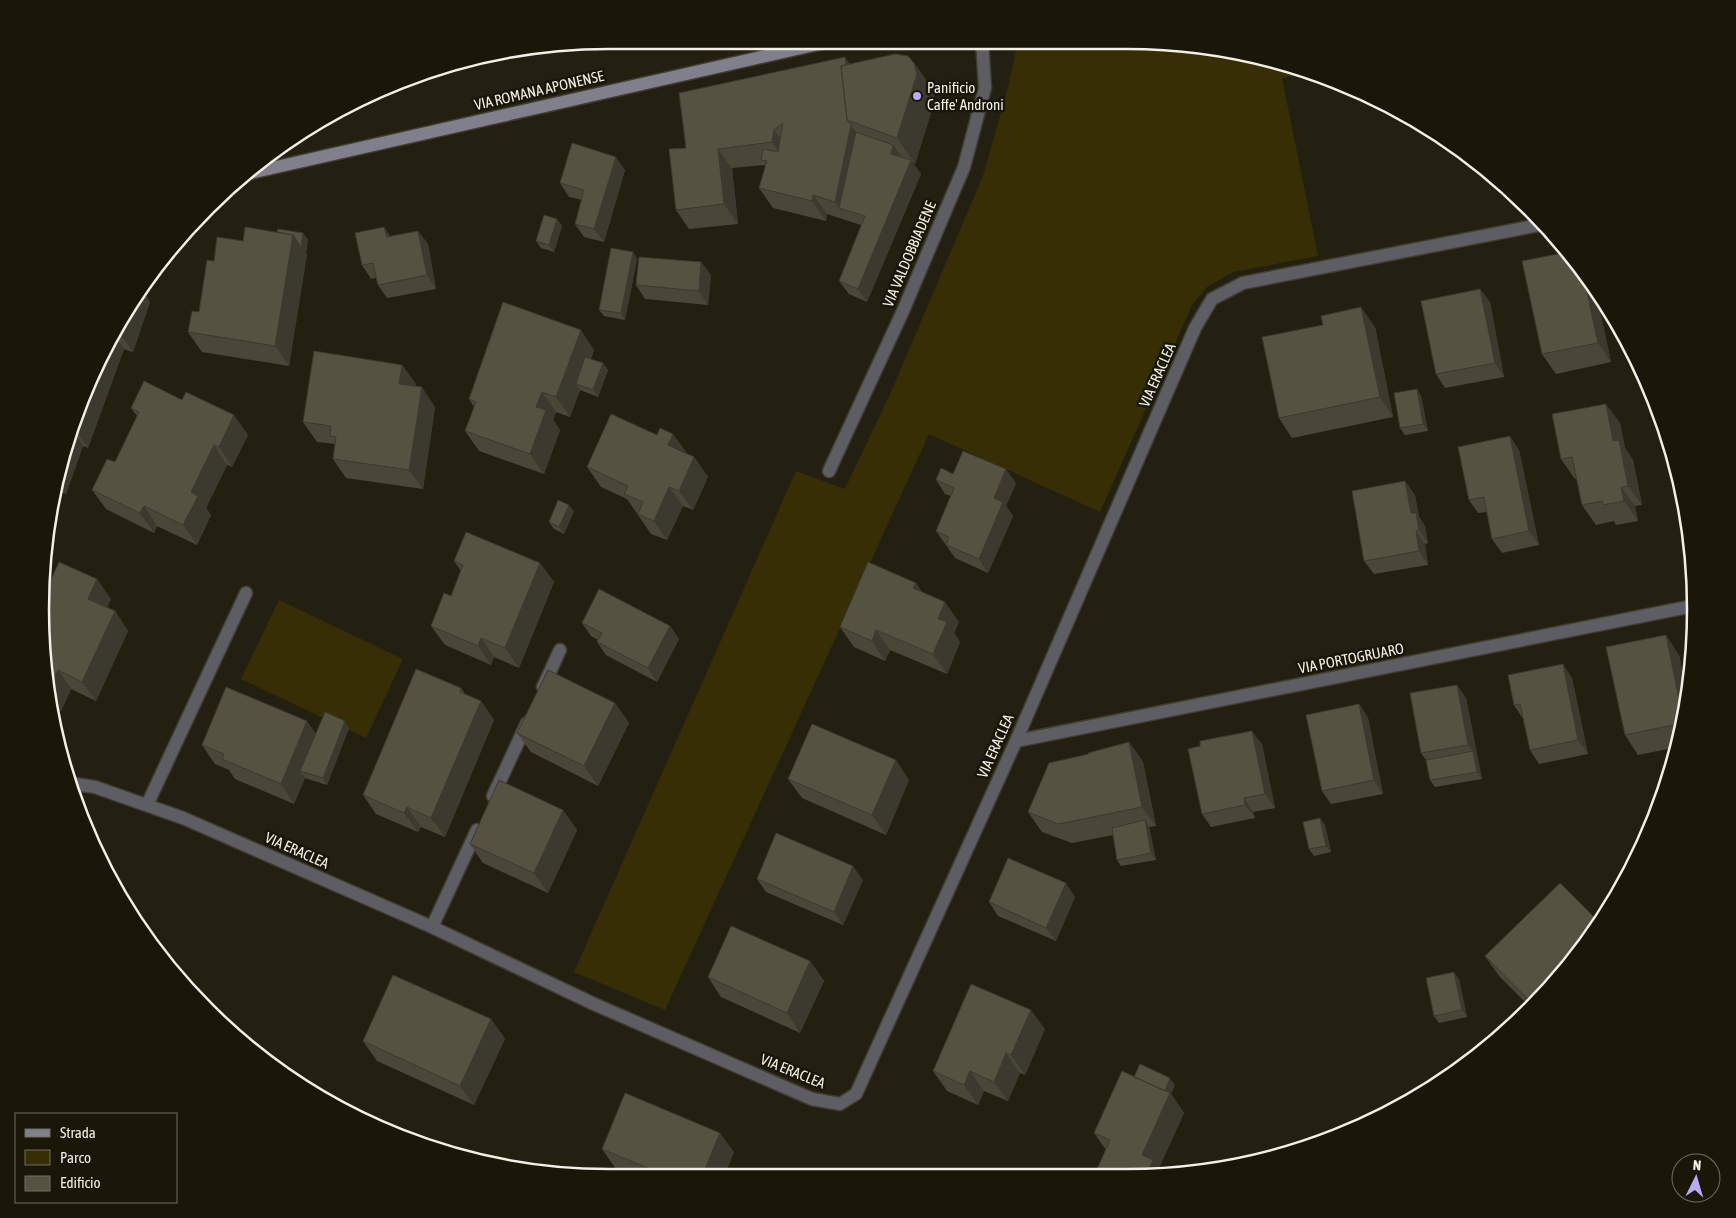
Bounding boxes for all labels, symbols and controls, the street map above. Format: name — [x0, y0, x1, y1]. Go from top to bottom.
street label: VIA ROMANA APONENSE — [472, 67, 606, 113]
place label: Panificio Caffe' Androni — [927, 79, 1004, 113]
marker: Panificio Caffe' Androni — [911, 90, 923, 102]
street label: VIA VALDOBBIADENE — [879, 198, 939, 310]
street label: VIA ERACLEA — [1135, 340, 1179, 410]
street label: VIA PORTOGRUARO — [1297, 639, 1405, 677]
street label: VIA ERACLEA — [973, 711, 1017, 781]
street label: VIA ERACLEA — [262, 828, 332, 872]
street label: VIA ERACLEA — [758, 1050, 828, 1092]
legend — [15, 1113, 178, 1203]
text: Strada — [60, 1124, 96, 1141]
text: Parco — [60, 1149, 91, 1166]
north arrow — [1671, 1153, 1721, 1203]
text: N — [1692, 1157, 1702, 1173]
text: Edificio — [60, 1174, 101, 1191]

